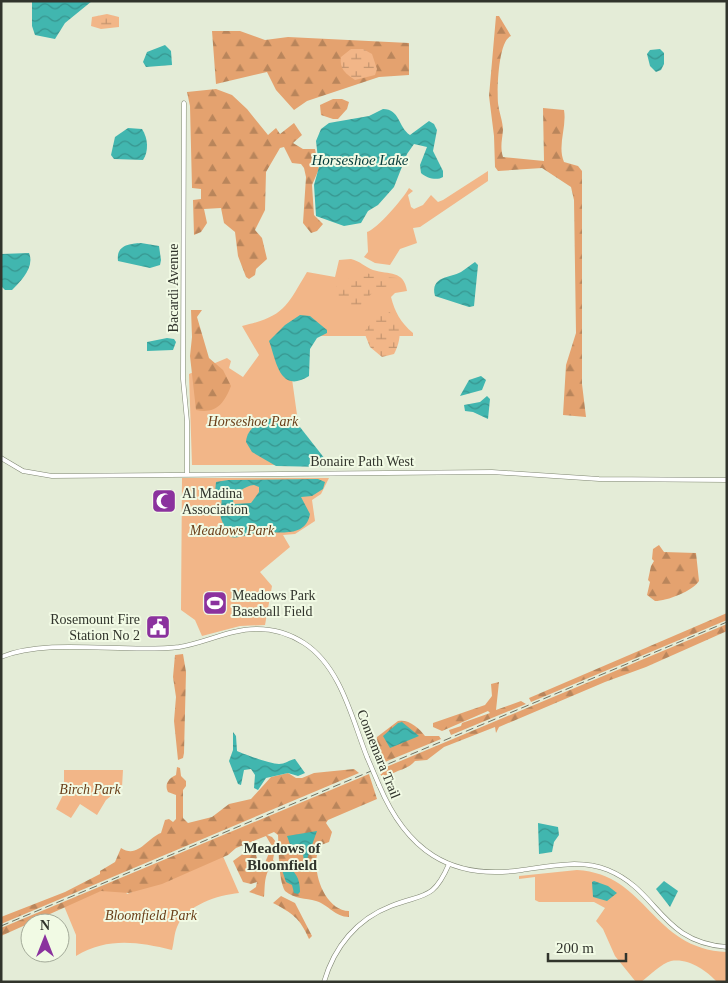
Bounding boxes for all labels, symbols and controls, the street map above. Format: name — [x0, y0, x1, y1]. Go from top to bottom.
water label: Horseshoe Lake — [310, 152, 409, 168]
street label: Bacardi Avenue — [166, 244, 181, 332]
park label: Horseshoe Park — [207, 414, 299, 429]
street label: Bonaire Path West — [310, 454, 414, 469]
place label: Al Madina Association — [182, 486, 248, 517]
mosque icon: Al Madina Association — [151, 488, 177, 514]
park label: Meadows Park — [189, 523, 275, 538]
place label: Meadows Park Baseball Field — [232, 588, 316, 619]
sports icon: Meadows Park Baseball Field — [202, 590, 228, 616]
place label: Rosemount Fire Station No 2 — [50, 612, 140, 643]
public building icon: Rosemount Fire Station No 2 — [145, 614, 171, 640]
street label: Connemara Trail — [354, 708, 403, 801]
park label: Birch Park — [59, 782, 121, 797]
district label: Meadows of Bloomfield — [243, 840, 322, 873]
park label: Bloomfield Park — [105, 908, 198, 923]
north arrow — [20, 913, 70, 963]
text: N — [40, 918, 50, 933]
scale bar — [548, 930, 626, 962]
text: 200 m — [556, 940, 594, 956]

